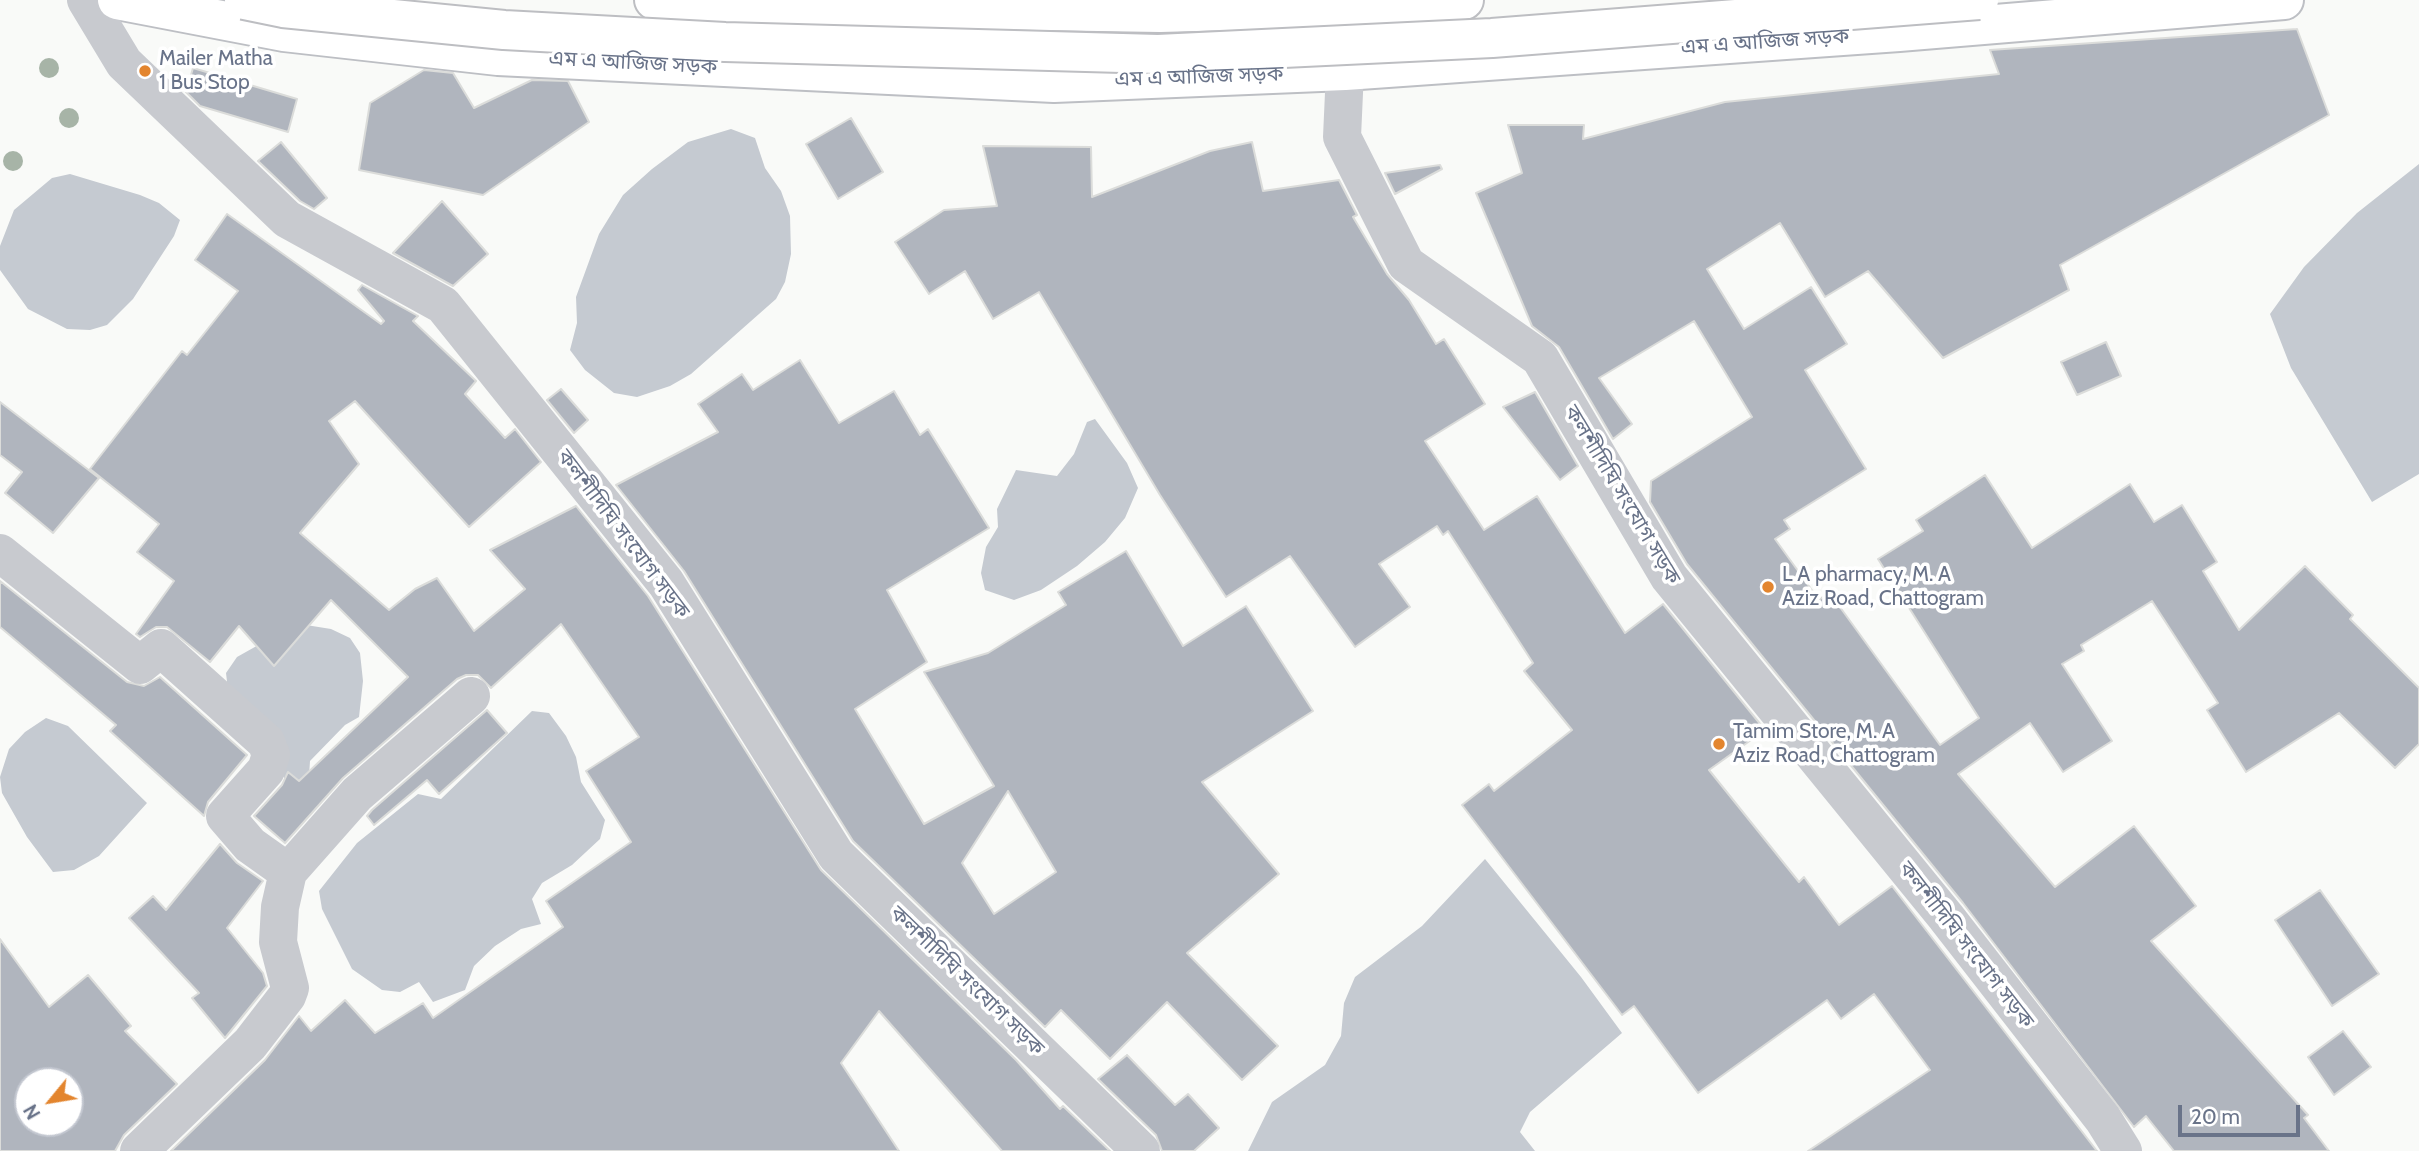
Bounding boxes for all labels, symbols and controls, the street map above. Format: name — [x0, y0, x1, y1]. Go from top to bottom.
street label: এম এ আজিজ সড়ক — [1680, 24, 1850, 60]
place label: Mailer Matha 1 Bus Stop — [159, 46, 273, 96]
street label: এম এ আজিজ সড়ক — [548, 46, 718, 80]
street label: এম এ আজিজ সড়ক — [1114, 61, 1284, 93]
marker: Mailer Matha 1 Bus Stop — [137, 63, 153, 79]
street label: কলশীদিঘি সংযোগ সড়ক — [1559, 401, 1685, 589]
street label: কলশীদিঘি সংযোগ সড়ক — [551, 445, 695, 623]
place label: L A pharmacy, M. A Aziz Road, Chattogram — [1782, 562, 1984, 612]
marker: L A pharmacy, M. A Aziz Road, Chattogram — [1760, 579, 1776, 595]
place label: Tamim Store, M. A Aziz Road, Chattogram — [1733, 719, 1935, 769]
marker: Tamim Store, M. A Aziz Road, Chattogram — [1711, 736, 1727, 752]
street label: কলশীদিঘি সংযোগ সড়ক — [1893, 857, 2039, 1033]
street label: কলশীদিঘি সংযোগ সড়ক — [885, 901, 1049, 1061]
north arrow — [14, 1067, 84, 1137]
scale bar — [2181, 1092, 2304, 1136]
text: N — [19, 1100, 45, 1123]
text: 20 m — [2191, 1104, 2240, 1129]

